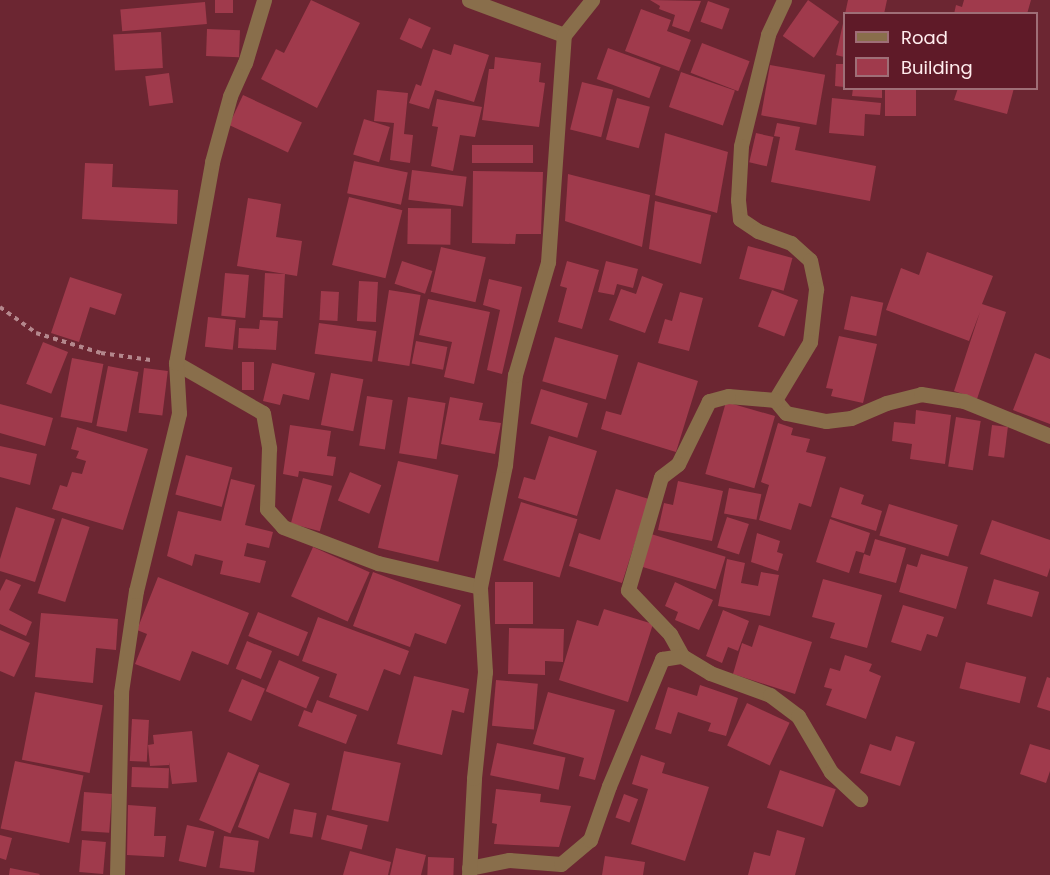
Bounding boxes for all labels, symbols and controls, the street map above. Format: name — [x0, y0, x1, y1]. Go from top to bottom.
legend — [843, 12, 1038, 90]
text: Road — [901, 25, 948, 50]
text: Building — [901, 55, 973, 80]

